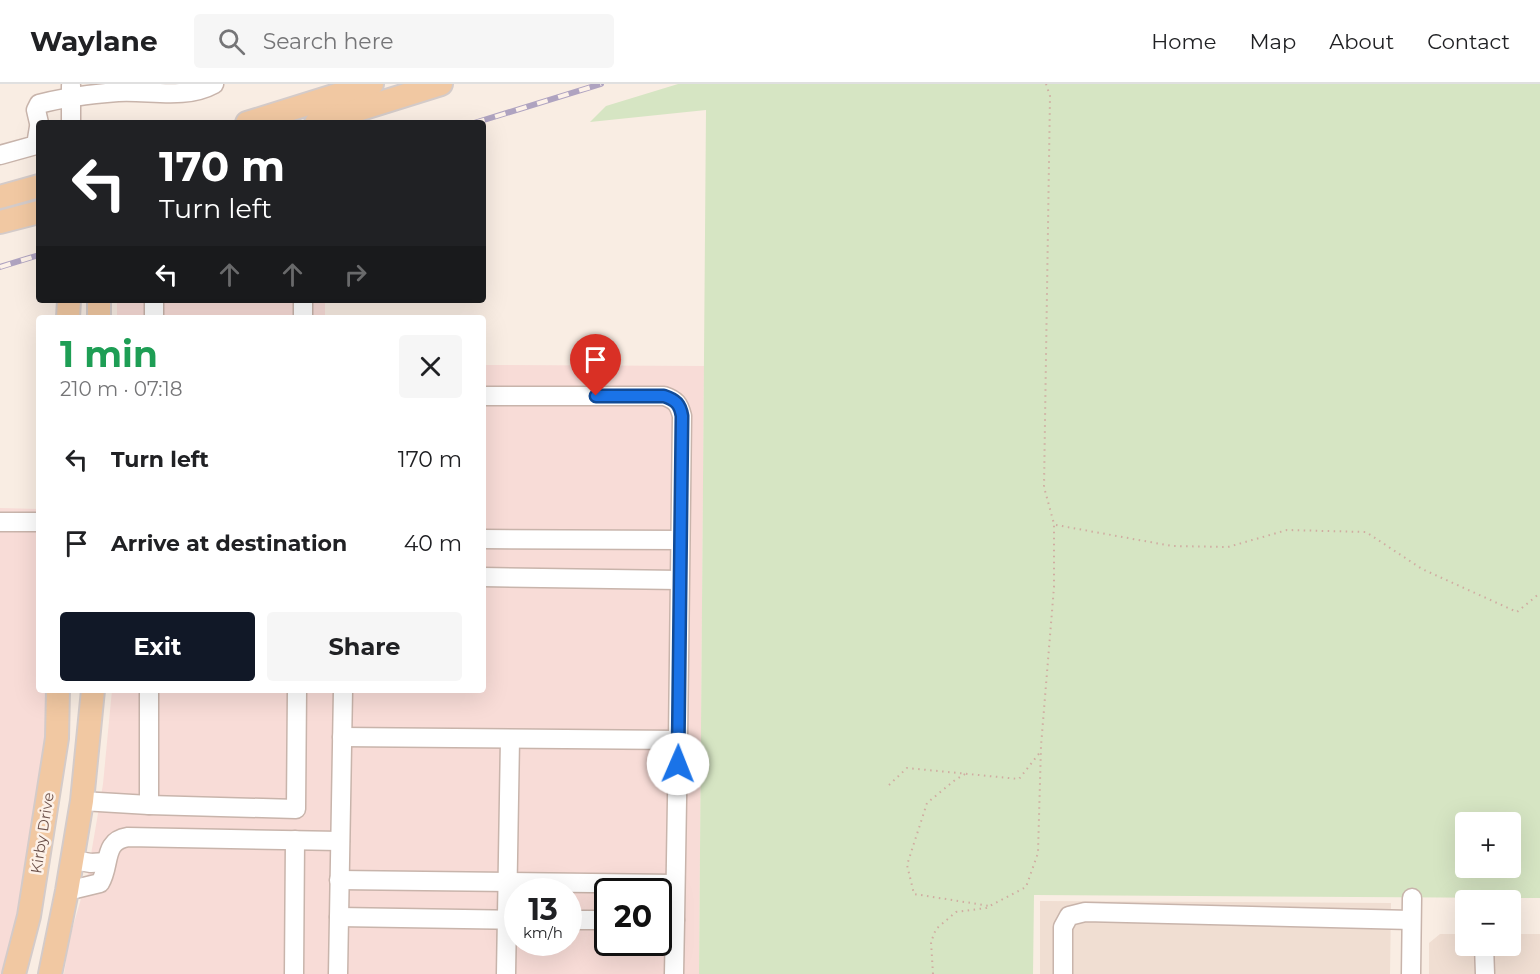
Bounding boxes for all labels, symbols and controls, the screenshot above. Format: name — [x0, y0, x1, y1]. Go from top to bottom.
search box — [194, 14, 614, 68]
text: Waylane — [30, 24, 158, 58]
icon: search — [215, 25, 248, 58]
text: Search here — [263, 28, 393, 55]
text: Home — [1151, 29, 1216, 54]
text: Map — [1249, 29, 1296, 54]
text: About — [1329, 29, 1394, 54]
text: Contact — [1427, 29, 1510, 54]
text: 170 m — [159, 140, 285, 192]
icon: left — [60, 144, 138, 222]
text: Turn left — [159, 192, 272, 225]
icon: left — [150, 258, 183, 291]
icon: ahead — [213, 258, 246, 291]
icon: ahead — [276, 258, 309, 291]
icon: right — [339, 258, 372, 291]
text: 1 min — [60, 332, 158, 376]
pin — [570, 334, 621, 396]
button: close — [399, 335, 462, 398]
icon: arrive — [579, 343, 612, 376]
text: 210 m · 07:18 — [60, 377, 183, 401]
icon: left — [60, 443, 93, 476]
text: Turn left — [111, 446, 209, 473]
text: 170 m — [398, 446, 462, 473]
icon: arrive — [60, 527, 93, 560]
text: Arrive at destination — [111, 530, 347, 557]
text: 40 m — [404, 530, 462, 557]
button: Exit — [60, 612, 255, 681]
button: Share — [267, 612, 462, 681]
position arrow — [646, 732, 710, 796]
street label: Kirby Drive — [26, 791, 58, 875]
map controls — [1455, 812, 1521, 956]
button: + — [1455, 812, 1521, 878]
speed limit sign: 20 — [594, 878, 672, 956]
button: − — [1455, 890, 1521, 956]
text: 13 — [528, 891, 558, 928]
text: km/h — [523, 923, 563, 942]

